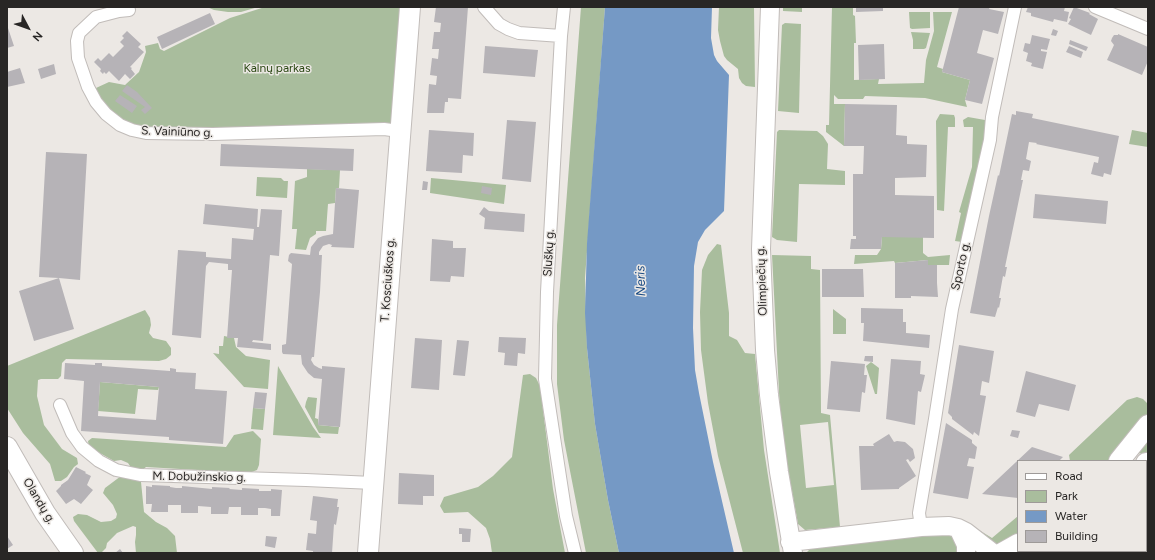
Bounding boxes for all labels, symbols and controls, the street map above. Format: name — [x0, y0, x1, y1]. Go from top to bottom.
north arrow — [8, 8, 48, 48]
text: N — [30, 29, 45, 44]
park label: Kalnų parkas — [243, 61, 311, 75]
street label: S. Vainiūno g. — [141, 124, 213, 140]
street label: Sluškų g. — [541, 229, 557, 277]
street label: T. Kosciuškos g. — [378, 237, 398, 323]
street label: Sporto g. — [948, 240, 974, 292]
street label: Olimpiečių g. — [754, 246, 770, 316]
water label: Neris — [633, 265, 649, 297]
legend — [1017, 460, 1147, 552]
street label: M. Dobužinskio g. — [152, 469, 246, 485]
text: Road — [1055, 469, 1083, 483]
street label: Olandų g. — [20, 475, 58, 527]
text: Park — [1055, 489, 1078, 503]
text: Water — [1055, 509, 1087, 523]
text: Building — [1055, 529, 1098, 543]

